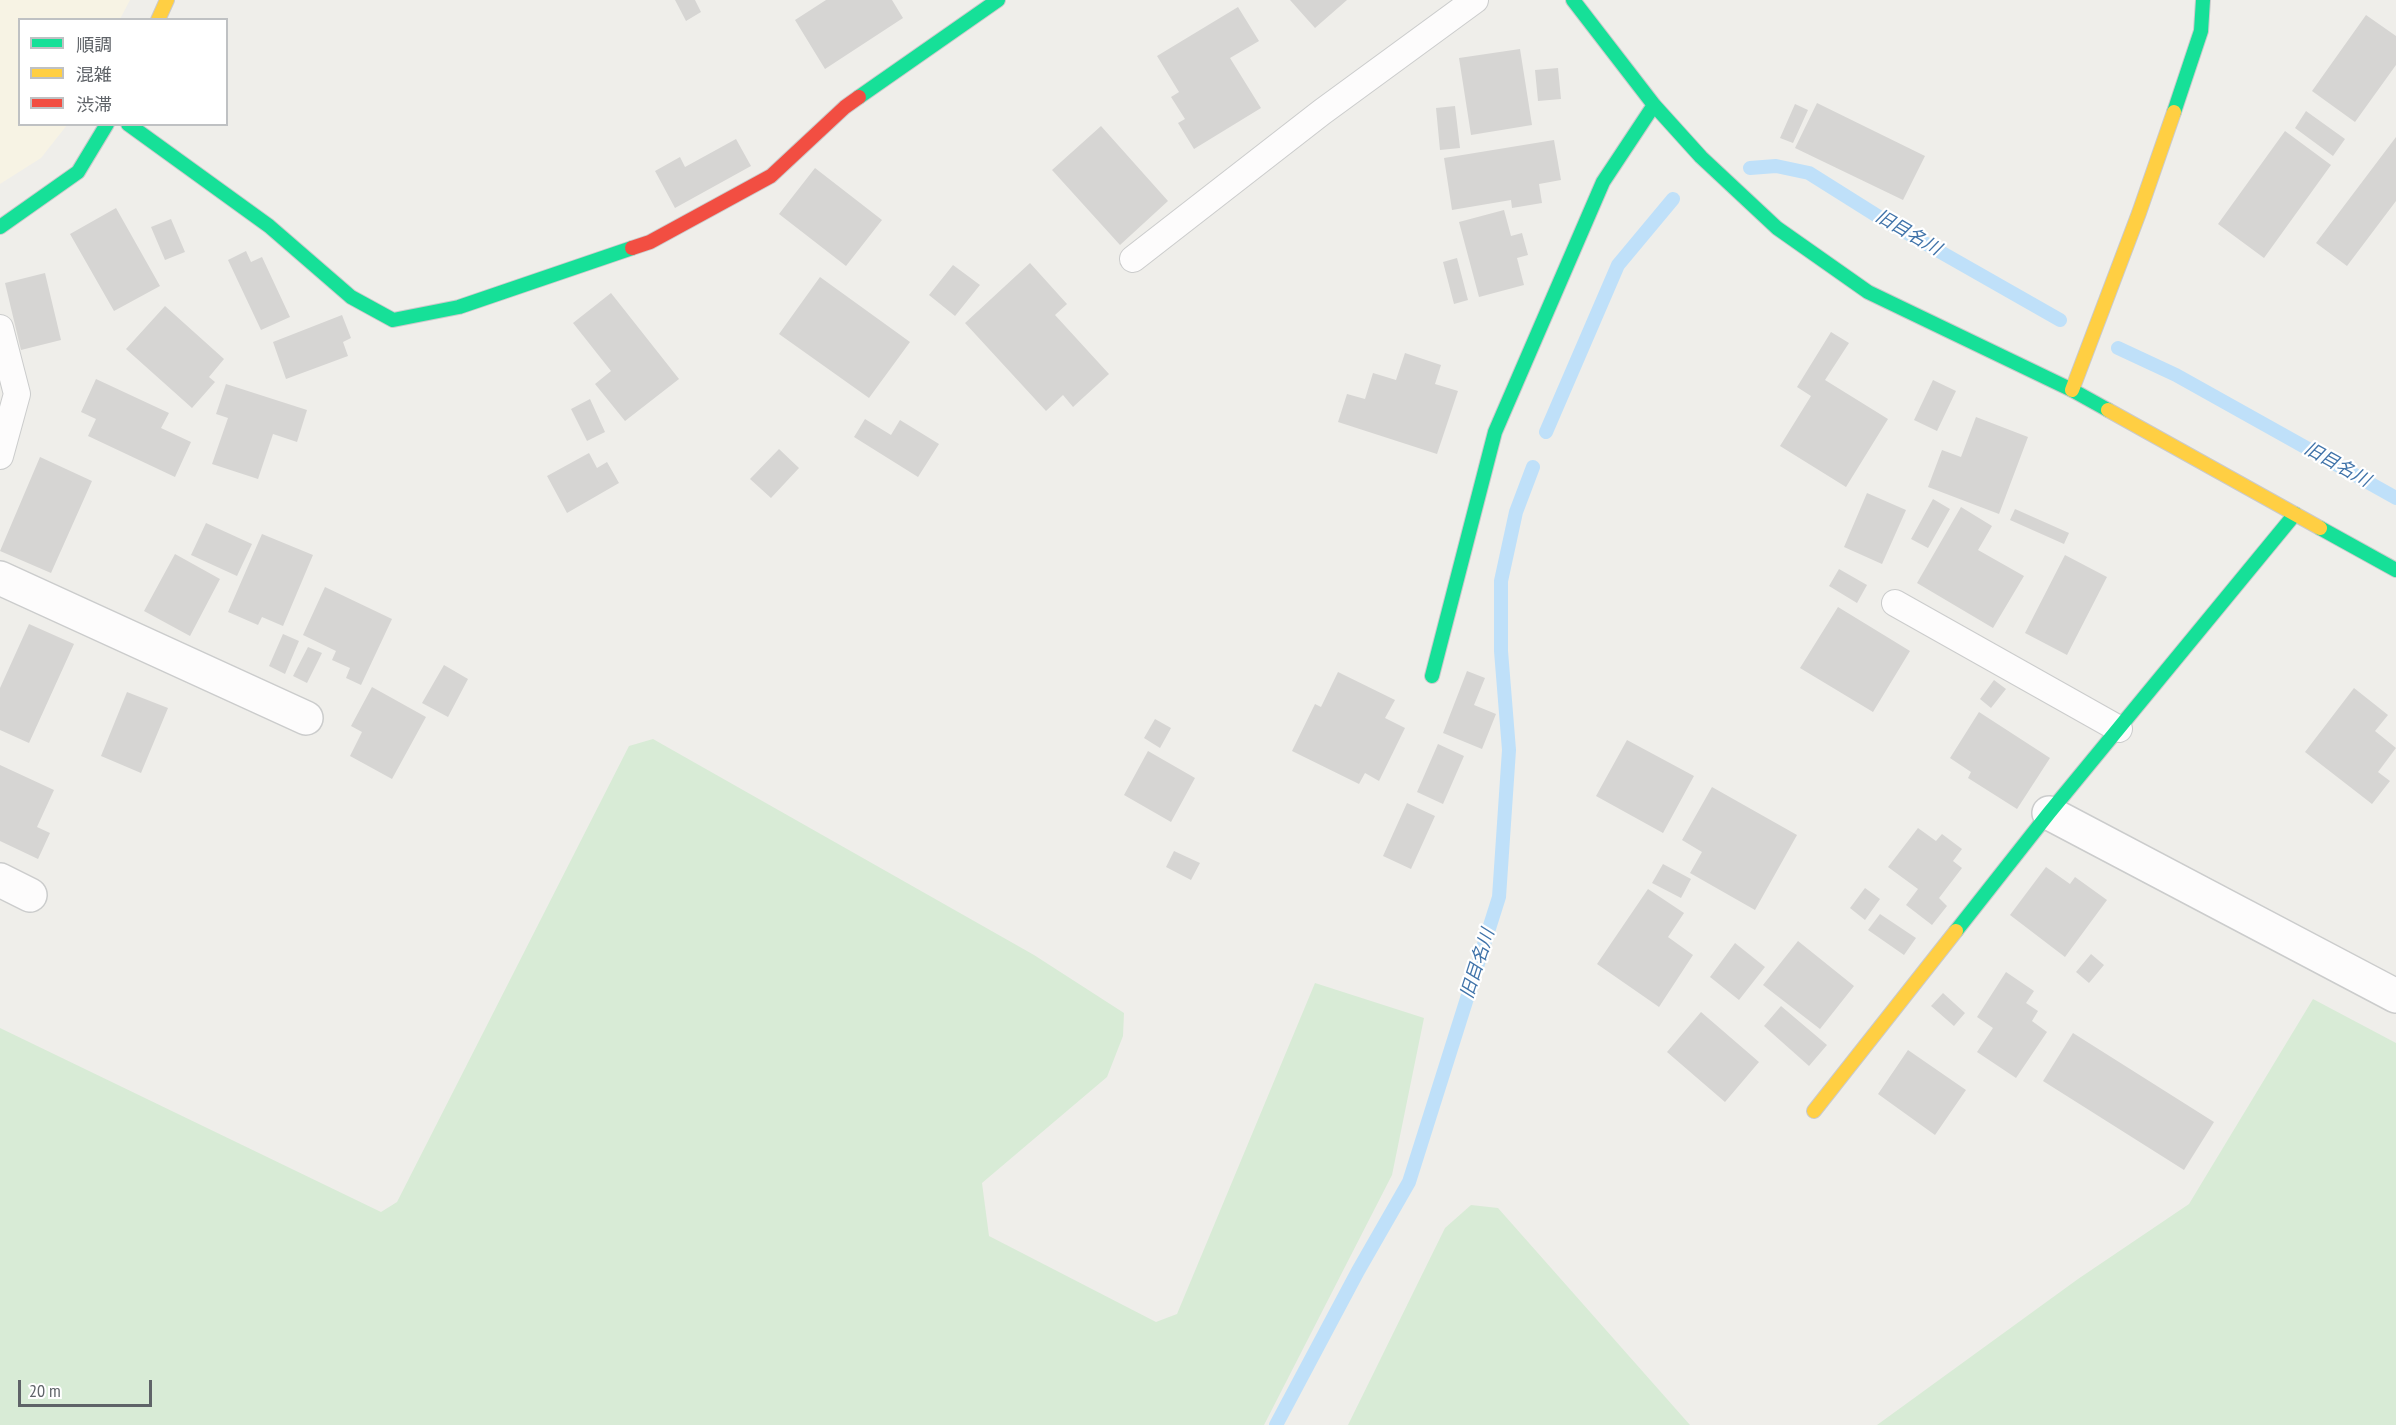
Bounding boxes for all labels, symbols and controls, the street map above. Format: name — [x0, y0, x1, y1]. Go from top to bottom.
legend — [18, 18, 228, 126]
text: 順調 — [76, 33, 112, 56]
text: 混雑 — [76, 63, 112, 86]
text: 渋滞 — [76, 93, 112, 116]
water label: 旧目名川 — [1871, 206, 1945, 260]
water label: 旧目名川 — [2300, 438, 2374, 492]
water label: 旧目名川 — [1457, 926, 1499, 1002]
scale bar — [21, 1368, 154, 1406]
text: 20 m — [29, 1379, 61, 1402]

